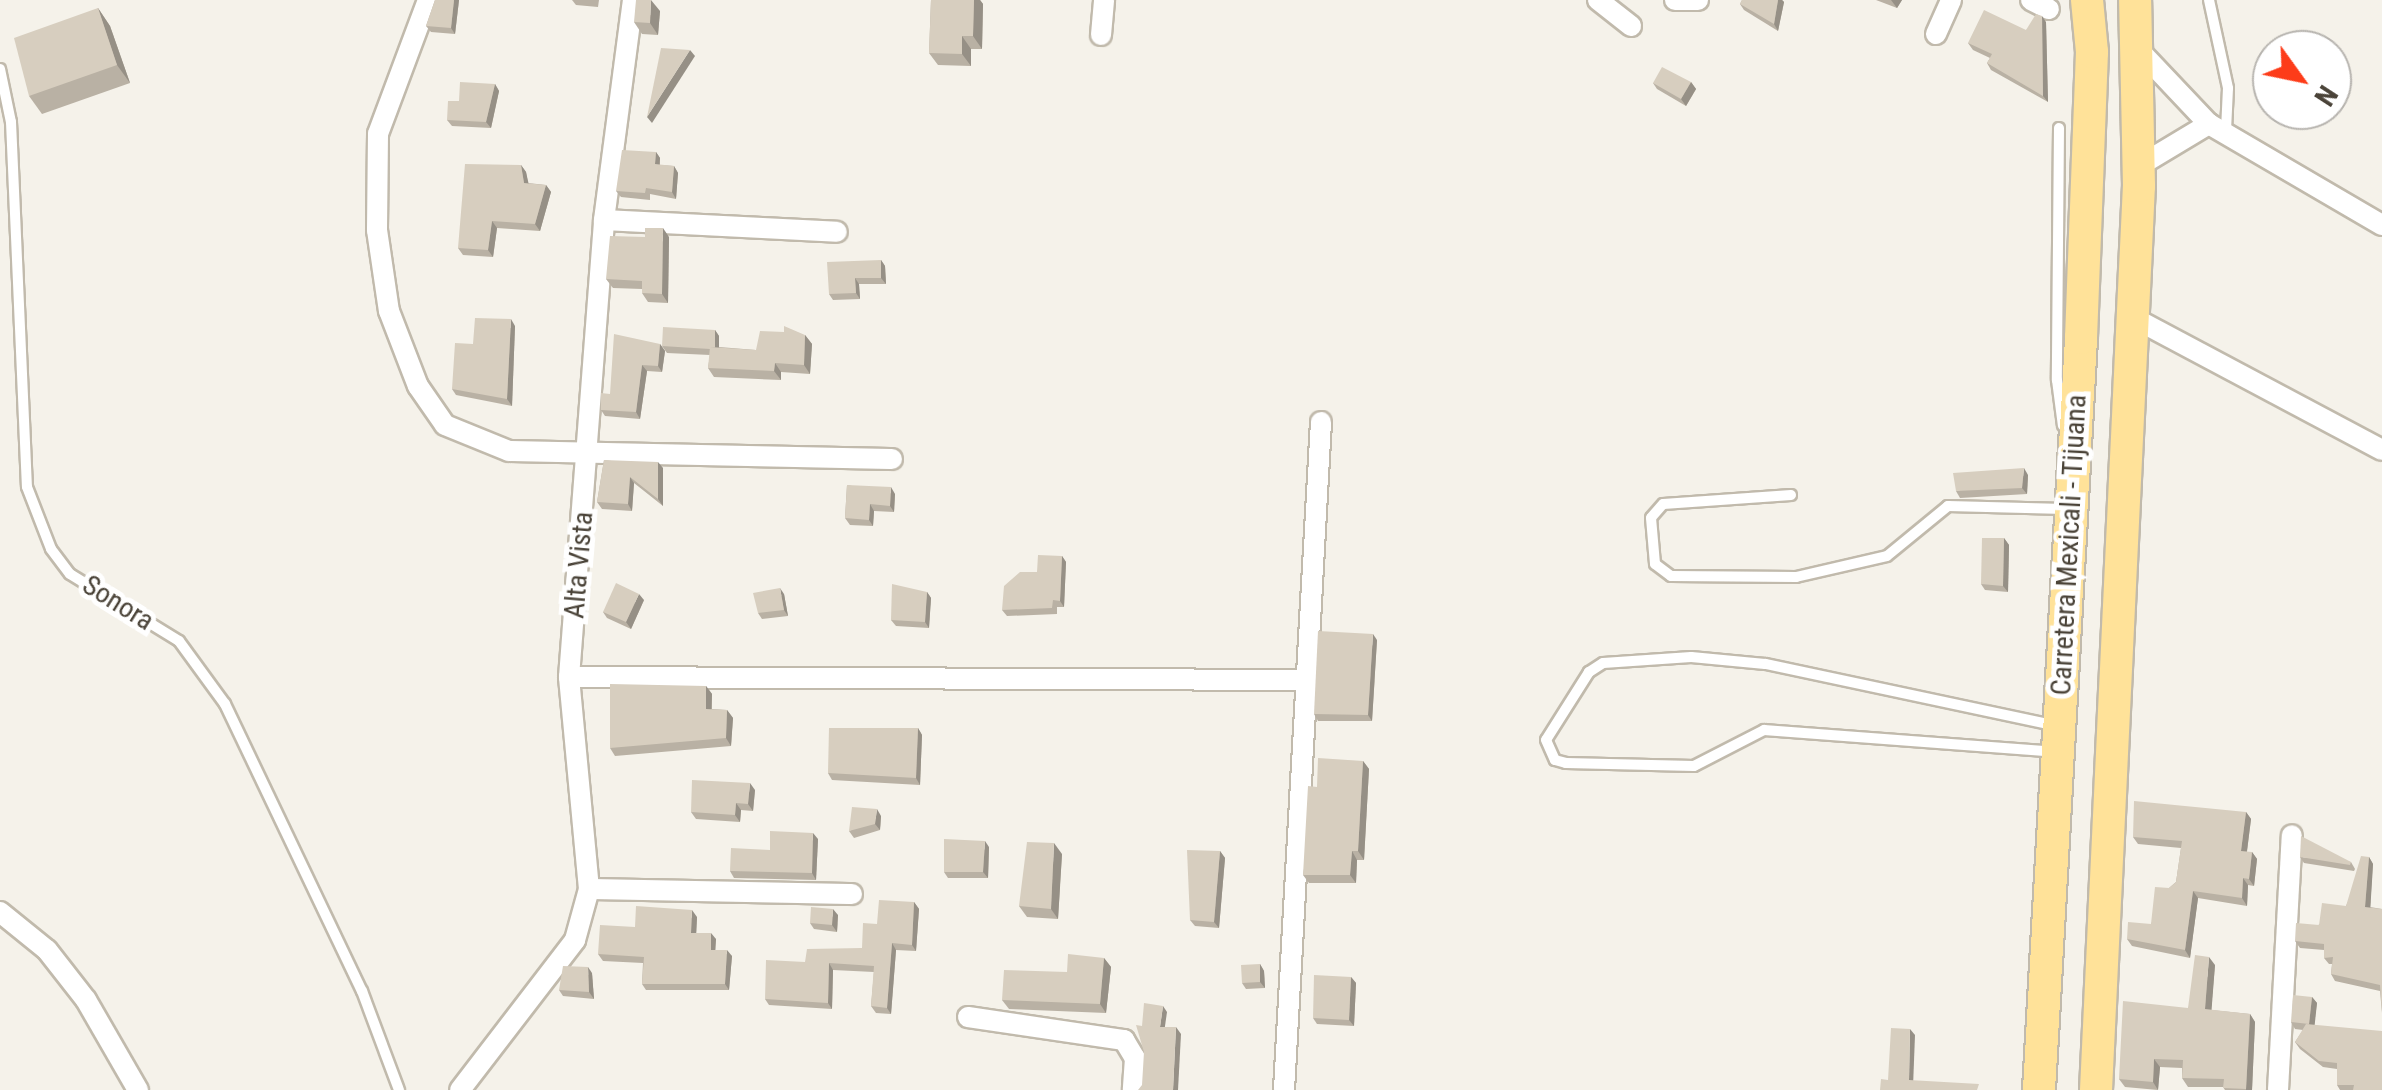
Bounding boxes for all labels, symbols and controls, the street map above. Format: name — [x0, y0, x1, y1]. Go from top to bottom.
north arrow — [2252, 30, 2352, 130]
text: N — [2307, 79, 2344, 112]
street label: Carretera Mexicali - Tijuana — [2044, 394, 2094, 696]
street label: Alta Vista — [558, 510, 600, 620]
street label: Sonora — [76, 568, 160, 638]

